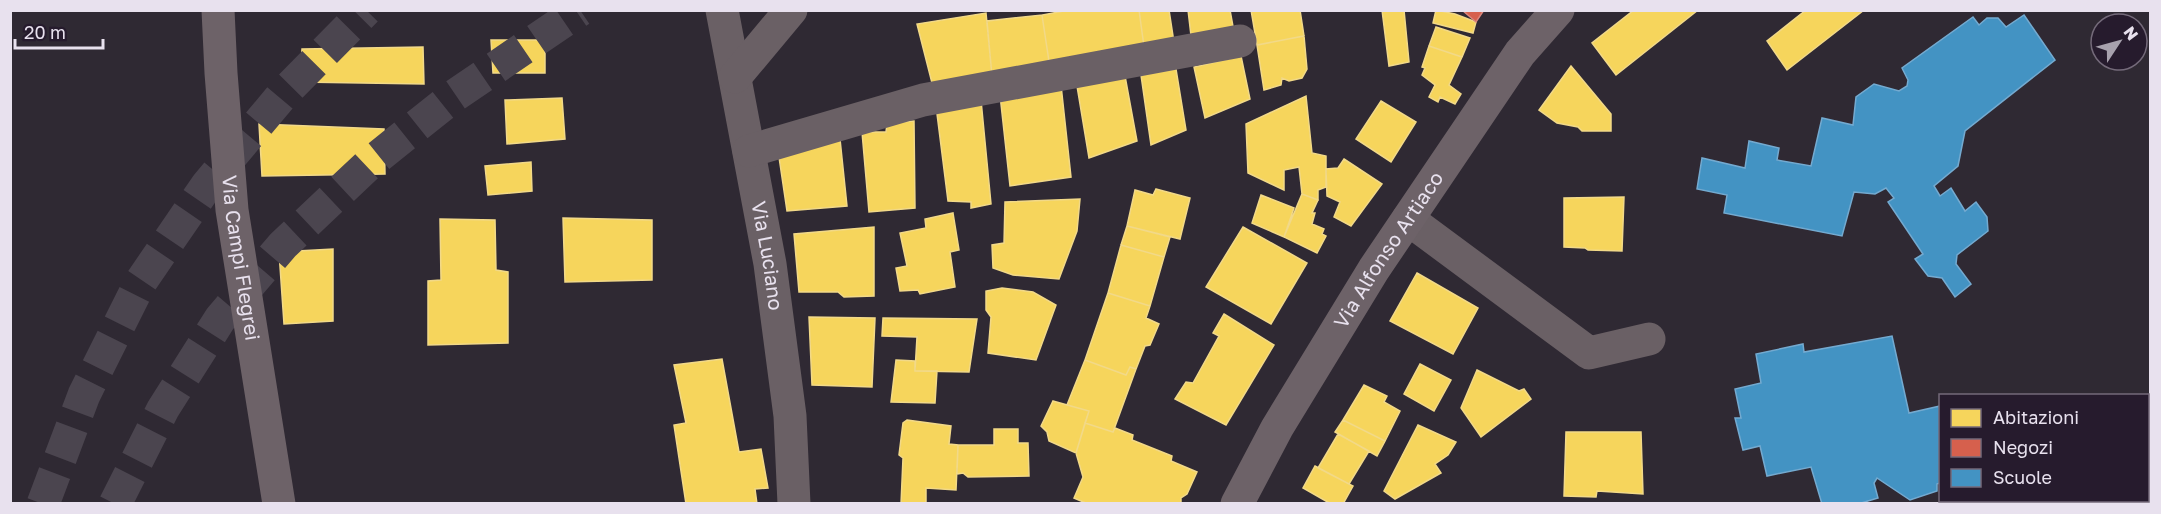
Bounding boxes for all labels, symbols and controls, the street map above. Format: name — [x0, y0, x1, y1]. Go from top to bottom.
scale bar — [15, 12, 104, 50]
north arrow — [2089, 12, 2149, 72]
text: 20 m — [24, 21, 66, 43]
text: N — [2119, 22, 2143, 44]
street label: Via Alfonso Artiaco — [1328, 166, 1448, 332]
street label: Via Campi Flegrei — [218, 174, 266, 342]
street label: Via Luciano — [747, 199, 789, 312]
legend — [1939, 394, 2149, 502]
text: Abitazioni — [1993, 406, 2079, 428]
text: Negozi — [1993, 436, 2053, 458]
text: Scuole — [1993, 466, 2052, 488]

